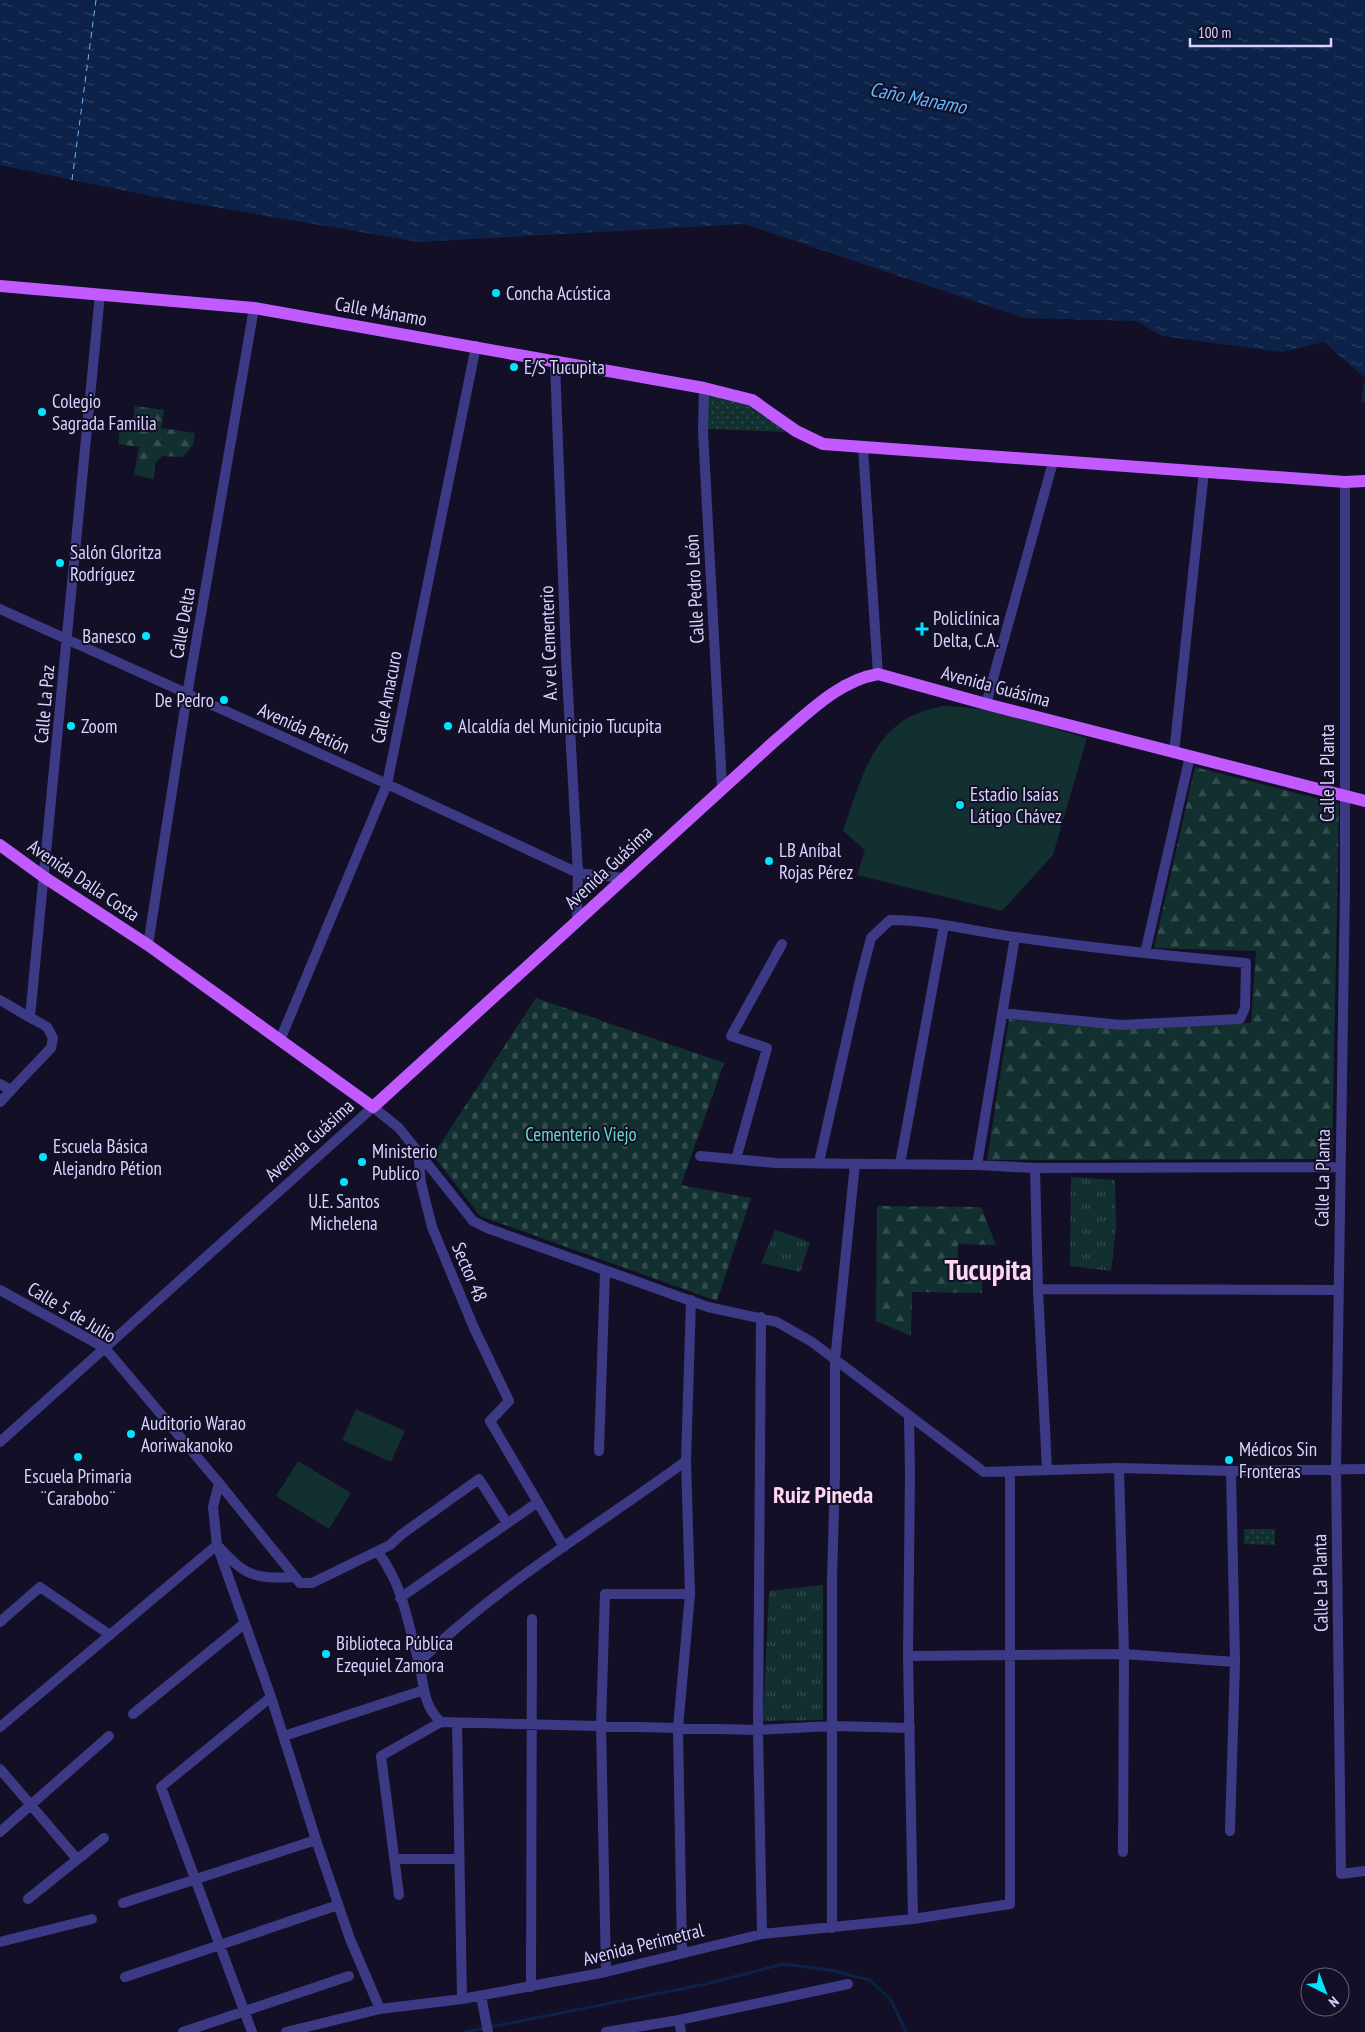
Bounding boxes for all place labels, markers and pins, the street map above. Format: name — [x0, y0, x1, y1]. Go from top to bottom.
place label: Concha Acústica — [506, 281, 611, 305]
marker: Concha Acústica — [490, 287, 502, 299]
place label: E/S Tucupita — [524, 355, 605, 379]
marker: E/S Tucupita — [508, 361, 520, 373]
place label: Colegio Sagrada Familia — [52, 389, 157, 435]
marker: Colegio Sagrada Familia — [36, 406, 48, 418]
place label: Salón Gloritza Rodríguez — [70, 540, 162, 586]
marker: Salón Gloritza Rodríguez — [54, 557, 66, 569]
place label: Policlínica Delta, C.A. — [933, 606, 1000, 652]
marker: Policlínica Delta, C.A. — [915, 622, 929, 636]
place label: Banesco — [82, 624, 136, 648]
marker: Banesco — [140, 630, 152, 642]
place label: De Pedro — [155, 688, 214, 712]
marker: De Pedro — [218, 694, 230, 706]
place label: Zoom — [81, 714, 117, 738]
place label: Alcaldía del Municipio Tucupita — [458, 714, 662, 738]
marker: Zoom — [65, 720, 77, 732]
marker: Alcaldía del Municipio Tucupita — [442, 720, 454, 732]
place label: Estadio Isaías Látigo Chávez — [970, 782, 1062, 828]
marker: Estadio Isaías Látigo Chávez — [954, 799, 966, 811]
place label: LB Aníbal Rojas Pérez — [779, 838, 853, 884]
marker: LB Aníbal Rojas Pérez — [763, 855, 775, 867]
place label: Escuela Básica Alejandro Pétion — [53, 1134, 162, 1180]
place label: Ministerio Publico — [372, 1139, 438, 1185]
marker: Escuela Básica Alejandro Pétion — [37, 1151, 49, 1163]
marker: Ministerio Publico — [356, 1156, 368, 1168]
marker: U.E. Santos Michelena — [338, 1176, 350, 1188]
place label: U.E. Santos Michelena — [308, 1189, 380, 1235]
place label: Auditorio Warao Aoriwakanoko — [141, 1411, 246, 1457]
marker: Auditorio Warao Aoriwakanoko — [125, 1428, 137, 1440]
place label: Médicos Sin Fronteras — [1239, 1437, 1317, 1483]
marker: Escuela Primaria ¨Carabobo¨ — [72, 1451, 84, 1463]
marker: Médicos Sin Fronteras — [1223, 1454, 1235, 1466]
place label: Escuela Primaria ¨Carabobo¨ — [24, 1464, 132, 1510]
place label: Biblioteca Pública Ezequiel Zamora — [336, 1631, 453, 1677]
marker: Biblioteca Pública Ezequiel Zamora — [320, 1648, 332, 1660]

